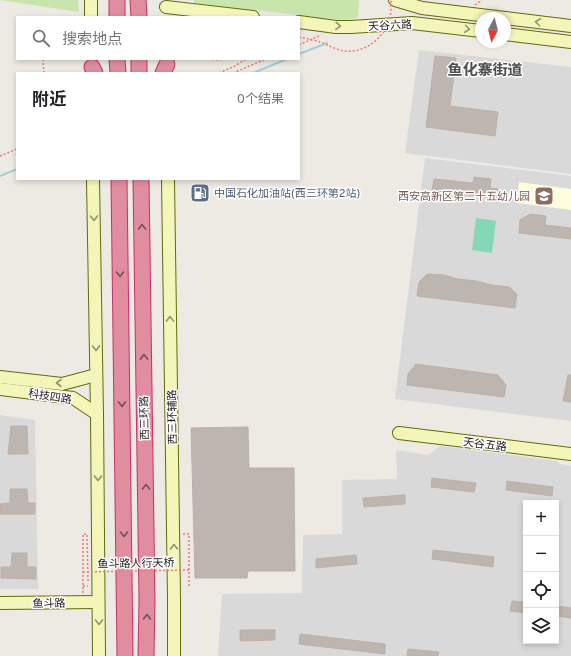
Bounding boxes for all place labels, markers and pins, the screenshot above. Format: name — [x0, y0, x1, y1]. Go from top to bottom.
fuel station icon: 中国石化加油站(西三环第2站) — [189, 182, 211, 204]
school or university icon: 西安高新区第二十五幼儿园 — [533, 185, 555, 207]
place label: 中国石化加油站(西三环第2站) — [214, 187, 360, 201]
place label: 西安高新区第二十五幼儿园 — [398, 190, 530, 204]

